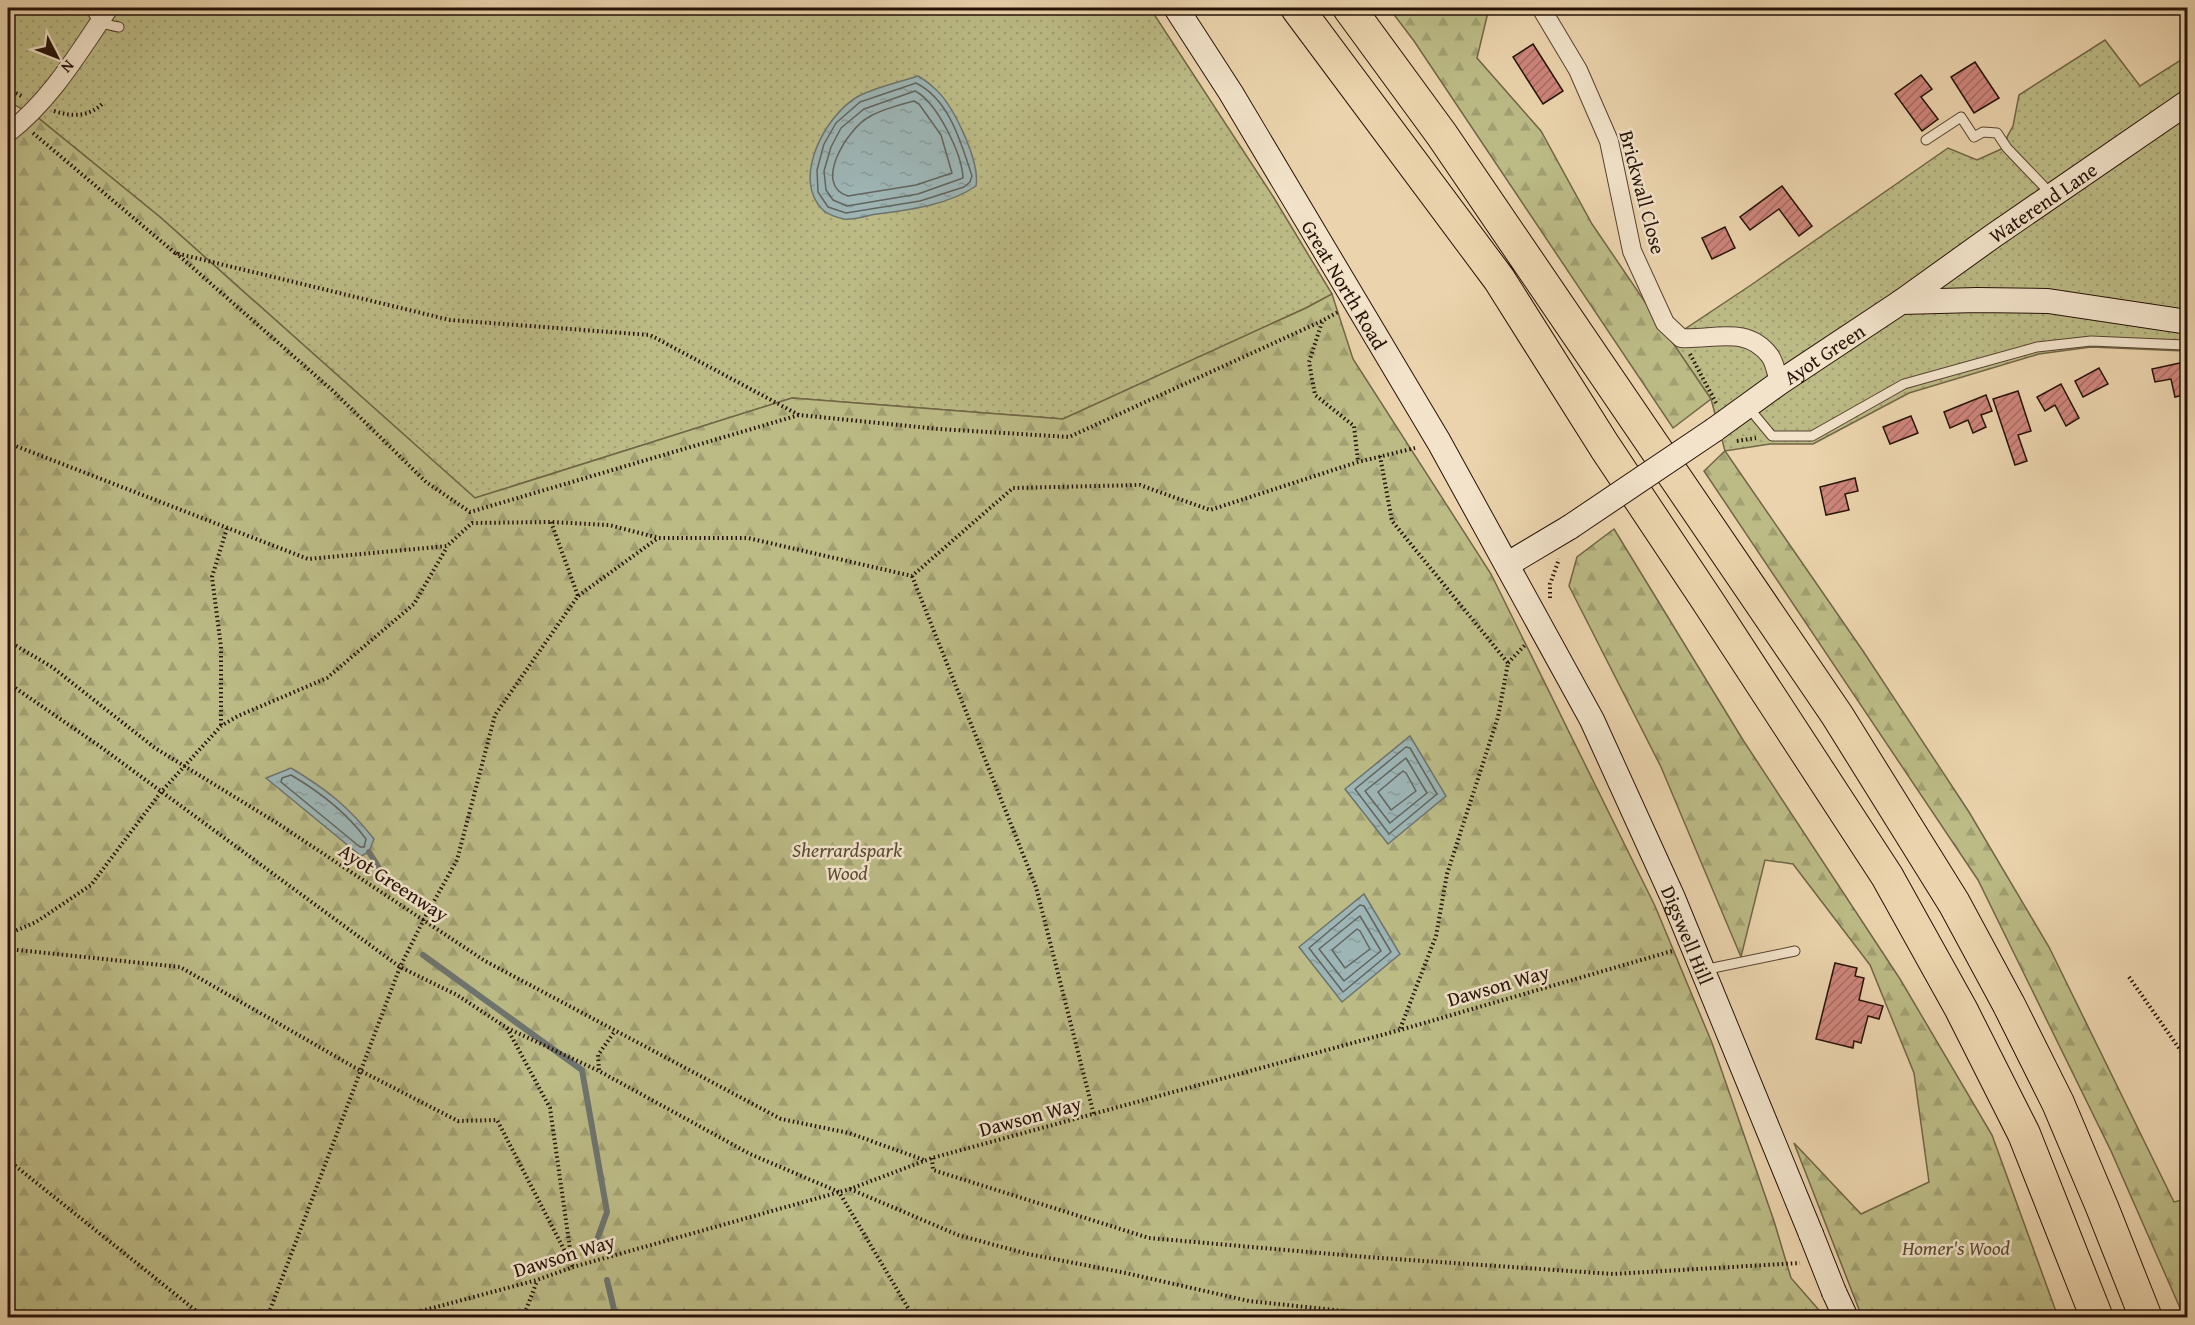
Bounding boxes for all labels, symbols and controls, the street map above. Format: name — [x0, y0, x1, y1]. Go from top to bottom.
north arrow — [27, 27, 87, 87]
text: N — [55, 55, 81, 79]
street label: Brickwall Close — [1613, 127, 1673, 257]
street label: Waterend Lane — [1983, 154, 2103, 249]
street label: Great North Road — [1295, 214, 1395, 355]
street label: Ayot Green — [1777, 316, 1870, 391]
park label: Sherrardspark Wood — [792, 835, 903, 887]
street label: Ayot Greenway — [334, 836, 455, 928]
street label: Digswell Hill — [1655, 880, 1721, 989]
street label: Dawson Way — [1444, 957, 1552, 1013]
street label: Dawson Way — [976, 1088, 1084, 1144]
street label: Dawson Way — [510, 1226, 618, 1284]
park label: Homer's Wood — [1901, 1233, 2010, 1262]

